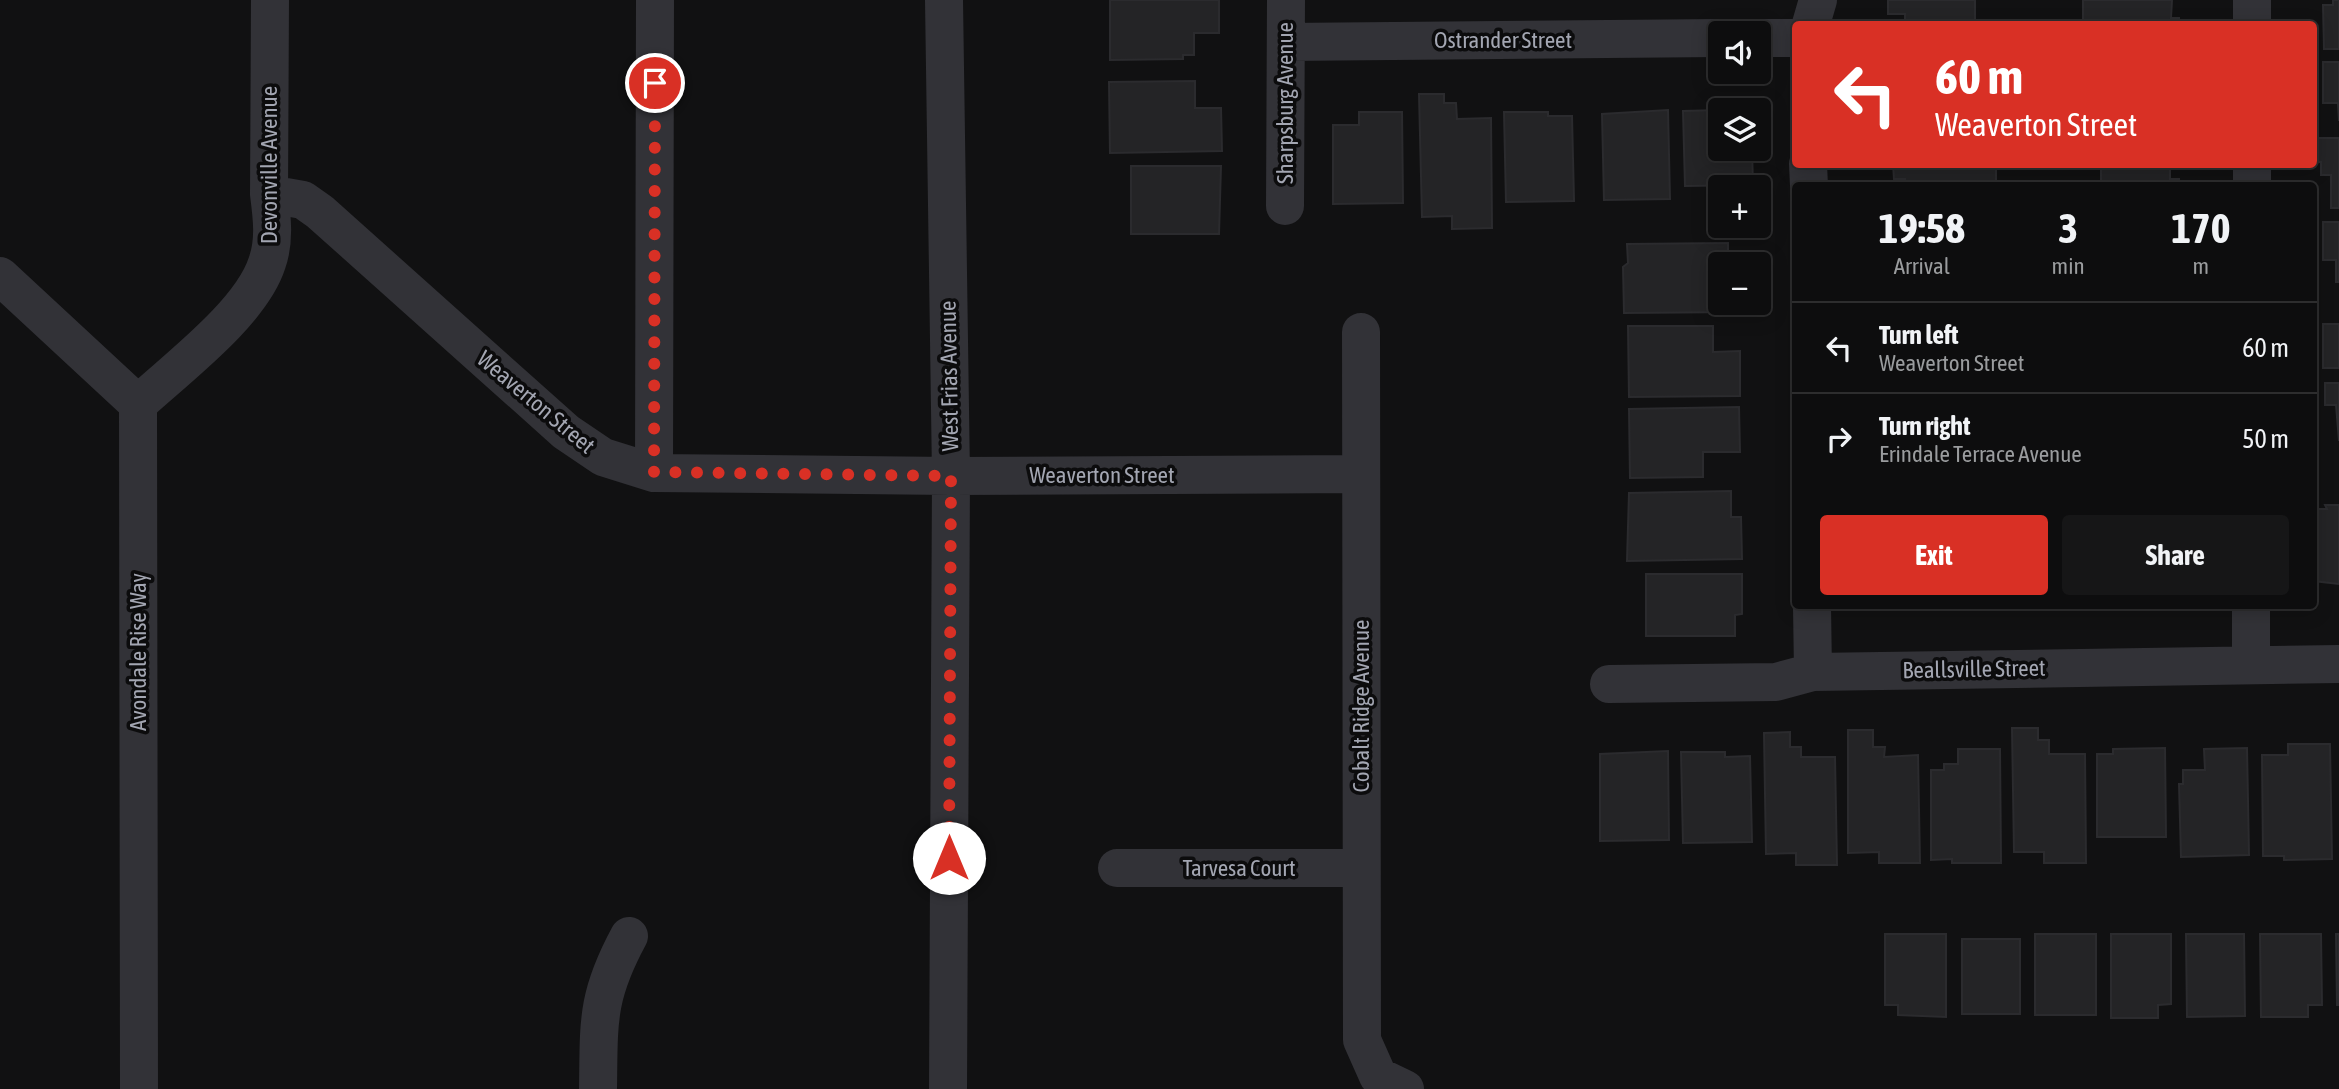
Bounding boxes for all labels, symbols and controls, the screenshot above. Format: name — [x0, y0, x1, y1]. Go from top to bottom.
map controls — [1708, 21, 1771, 315]
button: sound — [1708, 21, 1771, 84]
street label: Sharpsburg Avenue — [1272, 22, 1298, 184]
street label: Ostrander Street — [1434, 27, 1572, 53]
text: 60 m — [1935, 48, 2023, 104]
icon: left — [1820, 49, 1911, 140]
pin — [625, 53, 685, 113]
icon: arrive — [636, 64, 674, 102]
street label: Devonville Avenue — [256, 86, 282, 244]
button: layers — [1708, 98, 1771, 161]
text: Weaverton Street — [1935, 106, 2137, 143]
button: + — [1708, 175, 1771, 238]
text: 19:58 — [1879, 204, 1965, 252]
text: 3 — [2058, 204, 2078, 252]
text: 170 — [2171, 204, 2230, 252]
button: − — [1708, 252, 1771, 315]
text: Arrival — [1894, 253, 1950, 279]
text: min — [2052, 253, 2085, 279]
text: m — [2193, 253, 2209, 279]
street label: West Frias Avenue — [935, 300, 963, 452]
text: Turn left — [1879, 320, 1959, 350]
icon: left — [1820, 329, 1858, 367]
text: 60 m — [2242, 333, 2289, 363]
street label: Weaverton Street — [472, 345, 600, 459]
text: Weaverton Street — [1879, 350, 2024, 376]
text: Turn right — [1879, 411, 1970, 441]
icon: right — [1820, 420, 1858, 458]
text: 50 m — [2242, 424, 2289, 454]
text: Erindale Terrace Avenue — [1879, 441, 2082, 467]
street label: Weaverton Street — [1029, 462, 1175, 488]
button: Exit — [1820, 515, 2048, 595]
button: Share — [2062, 515, 2289, 595]
street label: Avondale Rise Way — [125, 573, 151, 731]
street label: Cobalt Ridge Avenue — [1348, 619, 1374, 793]
street label: Beallsville Street — [1902, 655, 2046, 683]
position arrow — [912, 821, 986, 895]
street label: Tarvesa Court — [1182, 855, 1296, 881]

